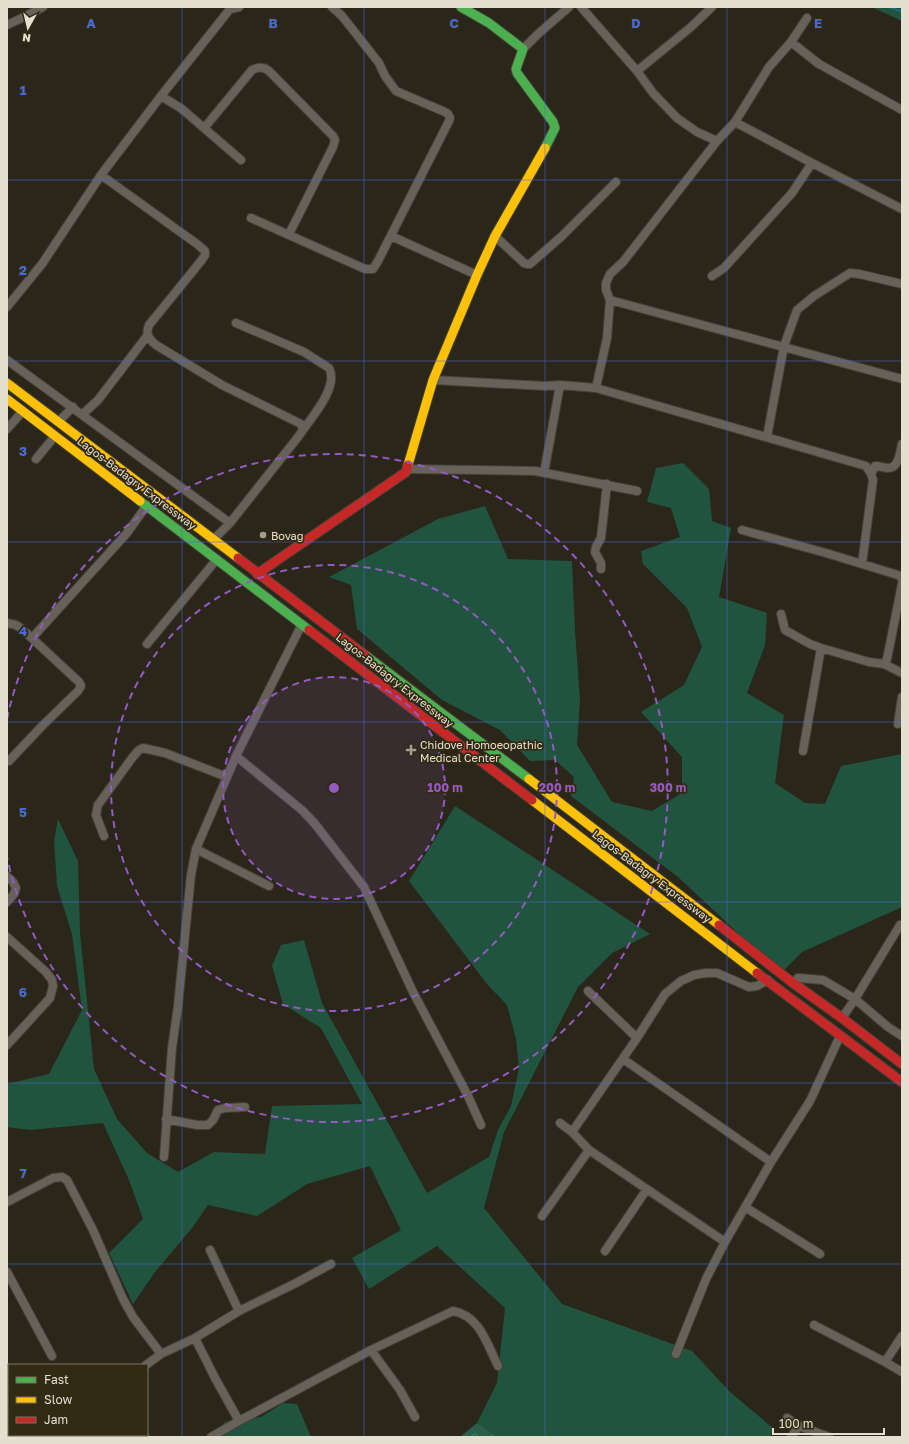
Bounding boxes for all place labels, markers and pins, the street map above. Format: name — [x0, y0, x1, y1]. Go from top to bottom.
place label: Bovag — [271, 529, 304, 542]
marker: Bovag — [258, 530, 268, 540]
place label: Chidove Homoeopathic Medical Center — [420, 738, 543, 764]
marker: Chidove Homoeopathic Medical Center — [405, 744, 417, 756]
centre of rings — [327, 781, 341, 795]

